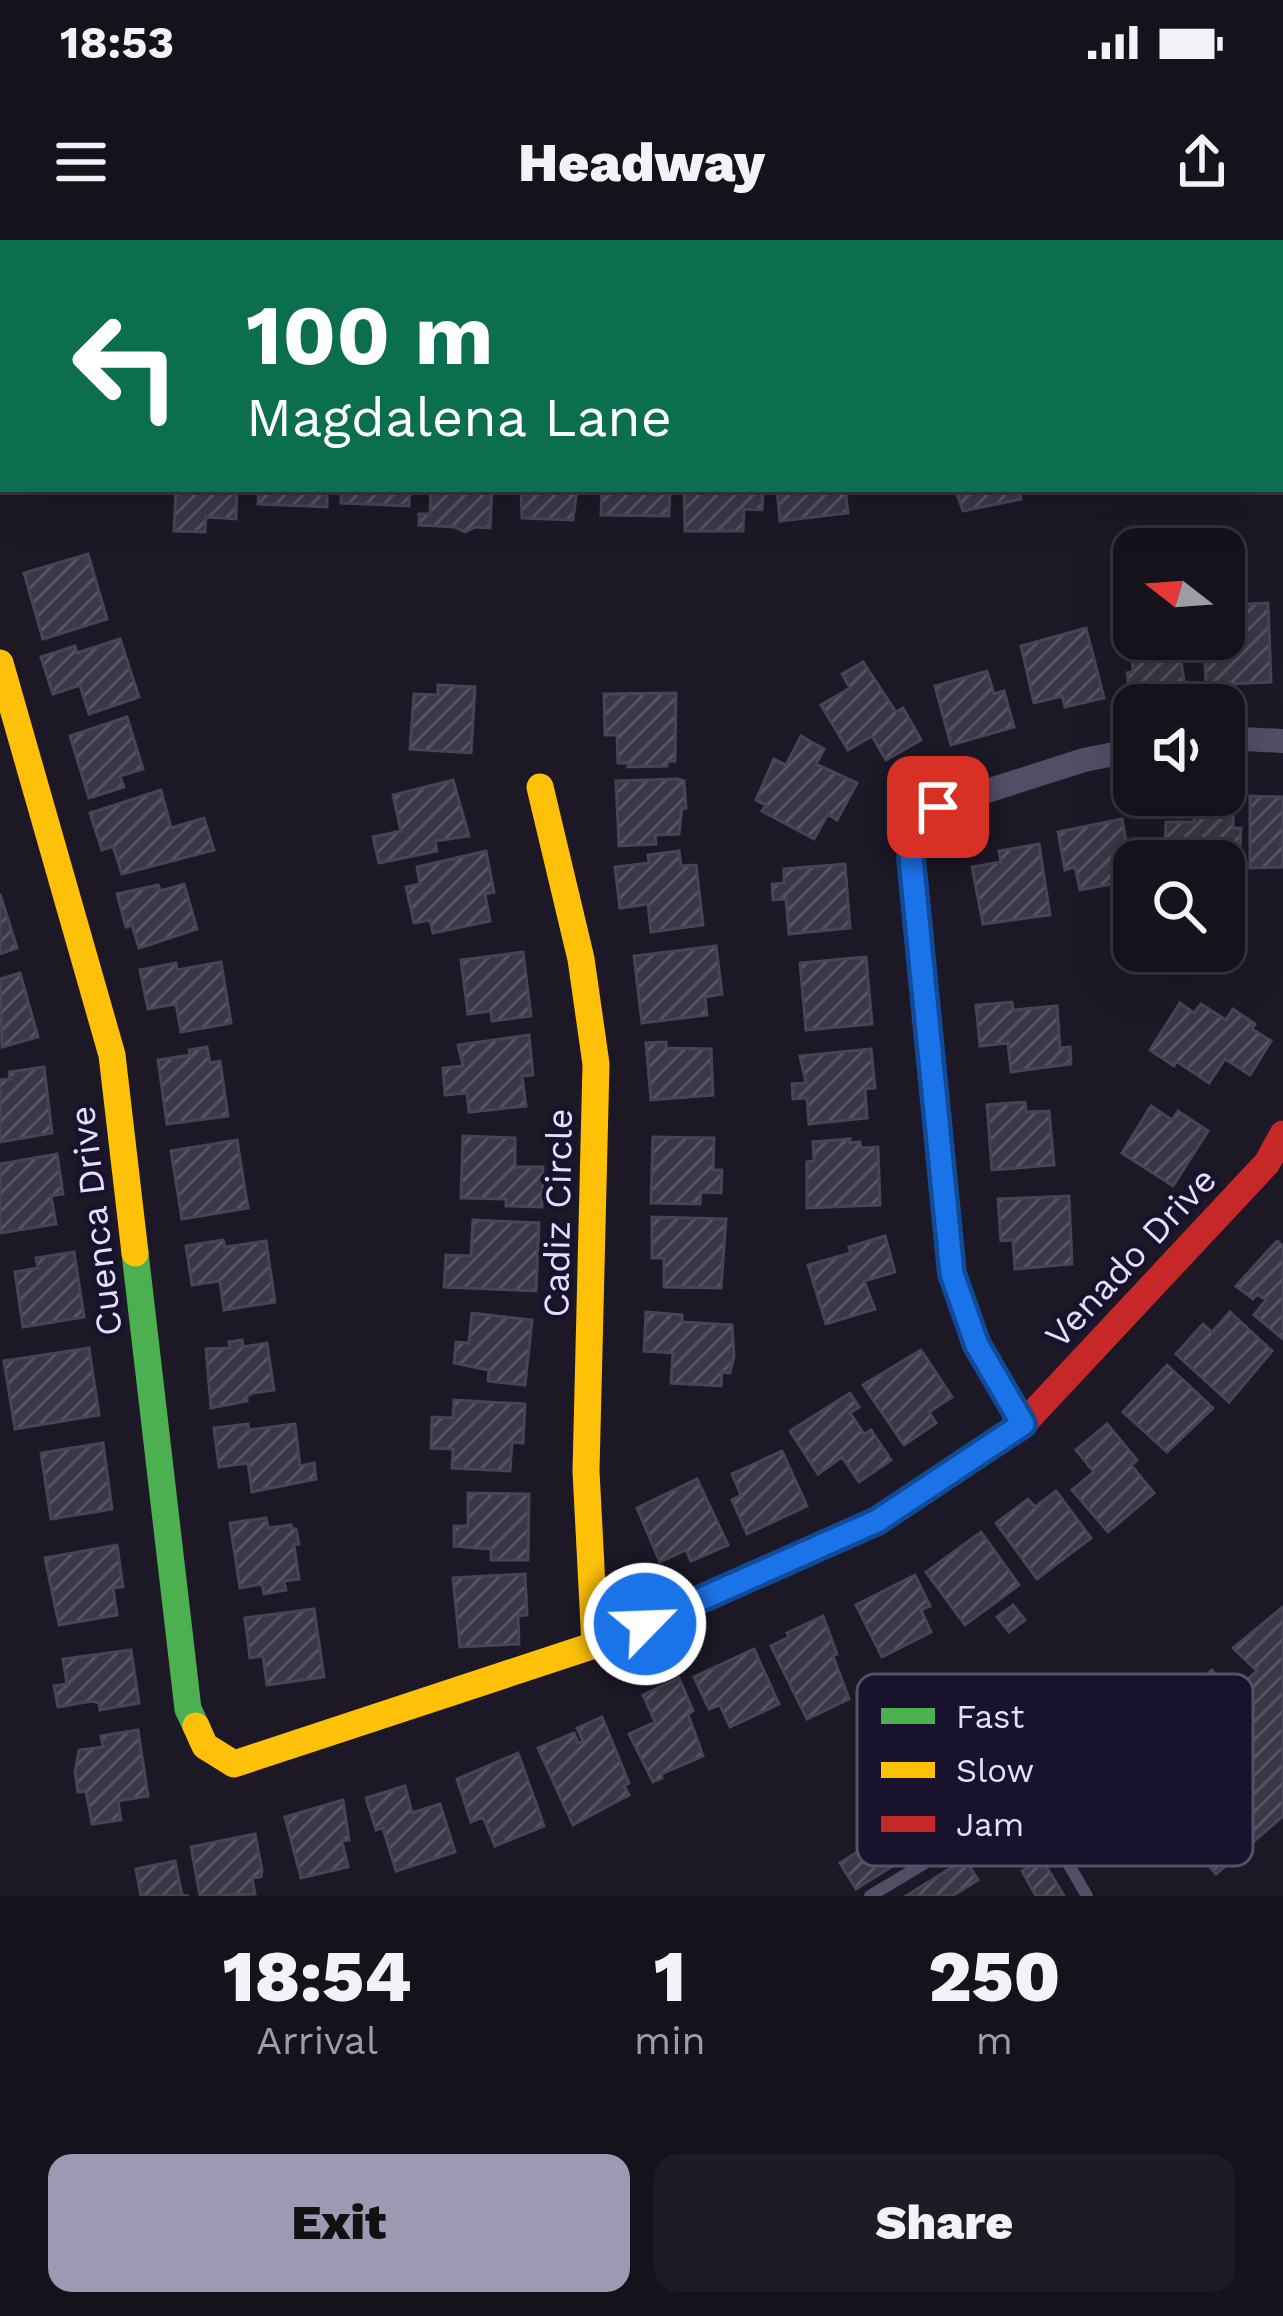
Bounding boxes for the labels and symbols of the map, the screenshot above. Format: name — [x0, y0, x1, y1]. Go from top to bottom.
north arrow — [1113, 528, 1245, 660]
pin — [887, 756, 989, 858]
street label: Cuenca Drive — [61, 1103, 131, 1338]
street label: Cadiz Circle — [535, 1108, 581, 1318]
street label: Venado Drive — [1037, 1159, 1225, 1357]
position arrow — [582, 1561, 708, 1687]
legend — [857, 1674, 1253, 1866]
text: Fast — [956, 1697, 1025, 1736]
text: Slow — [956, 1751, 1034, 1790]
text: Jam — [956, 1805, 1024, 1844]

